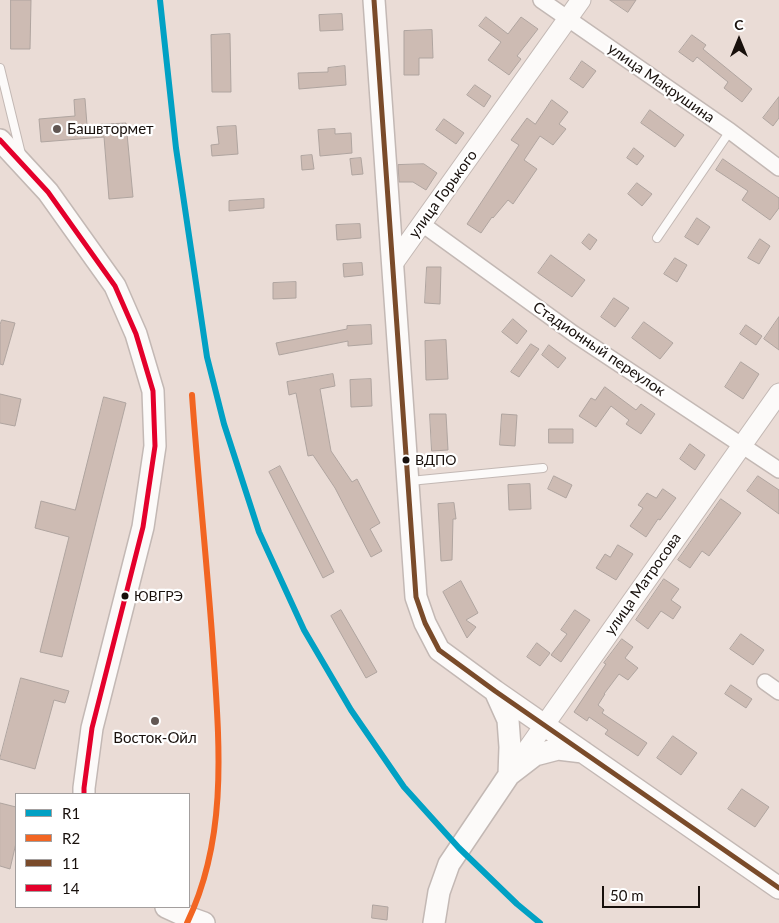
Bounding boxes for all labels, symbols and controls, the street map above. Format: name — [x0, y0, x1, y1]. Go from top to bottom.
north arrow — [714, 15, 764, 65]
text: С — [734, 16, 744, 33]
street label: улица Макрушина — [604, 39, 718, 127]
place label: Башвтормет — [67, 120, 154, 138]
marker: Башвтормет — [51, 123, 63, 135]
street label: улица Горького — [405, 146, 481, 242]
street label: Стадионный переулок — [529, 298, 669, 400]
place label: ВДПО — [415, 452, 456, 468]
marker: ВДПО — [401, 455, 411, 465]
street label: улица Матросова — [601, 529, 685, 639]
place label: ЮВГРЭ — [134, 588, 183, 604]
marker: ЮВГРЭ — [120, 591, 130, 601]
marker: Восток-Ойл — [149, 715, 161, 727]
place label: Восток-Ойл — [113, 729, 197, 747]
legend — [15, 793, 190, 908]
text: R1 — [62, 804, 80, 822]
text: R2 — [62, 829, 80, 847]
text: 11 — [62, 854, 79, 872]
scale bar — [604, 876, 702, 908]
text: 14 — [62, 879, 79, 897]
text: 50 m — [610, 886, 644, 904]

